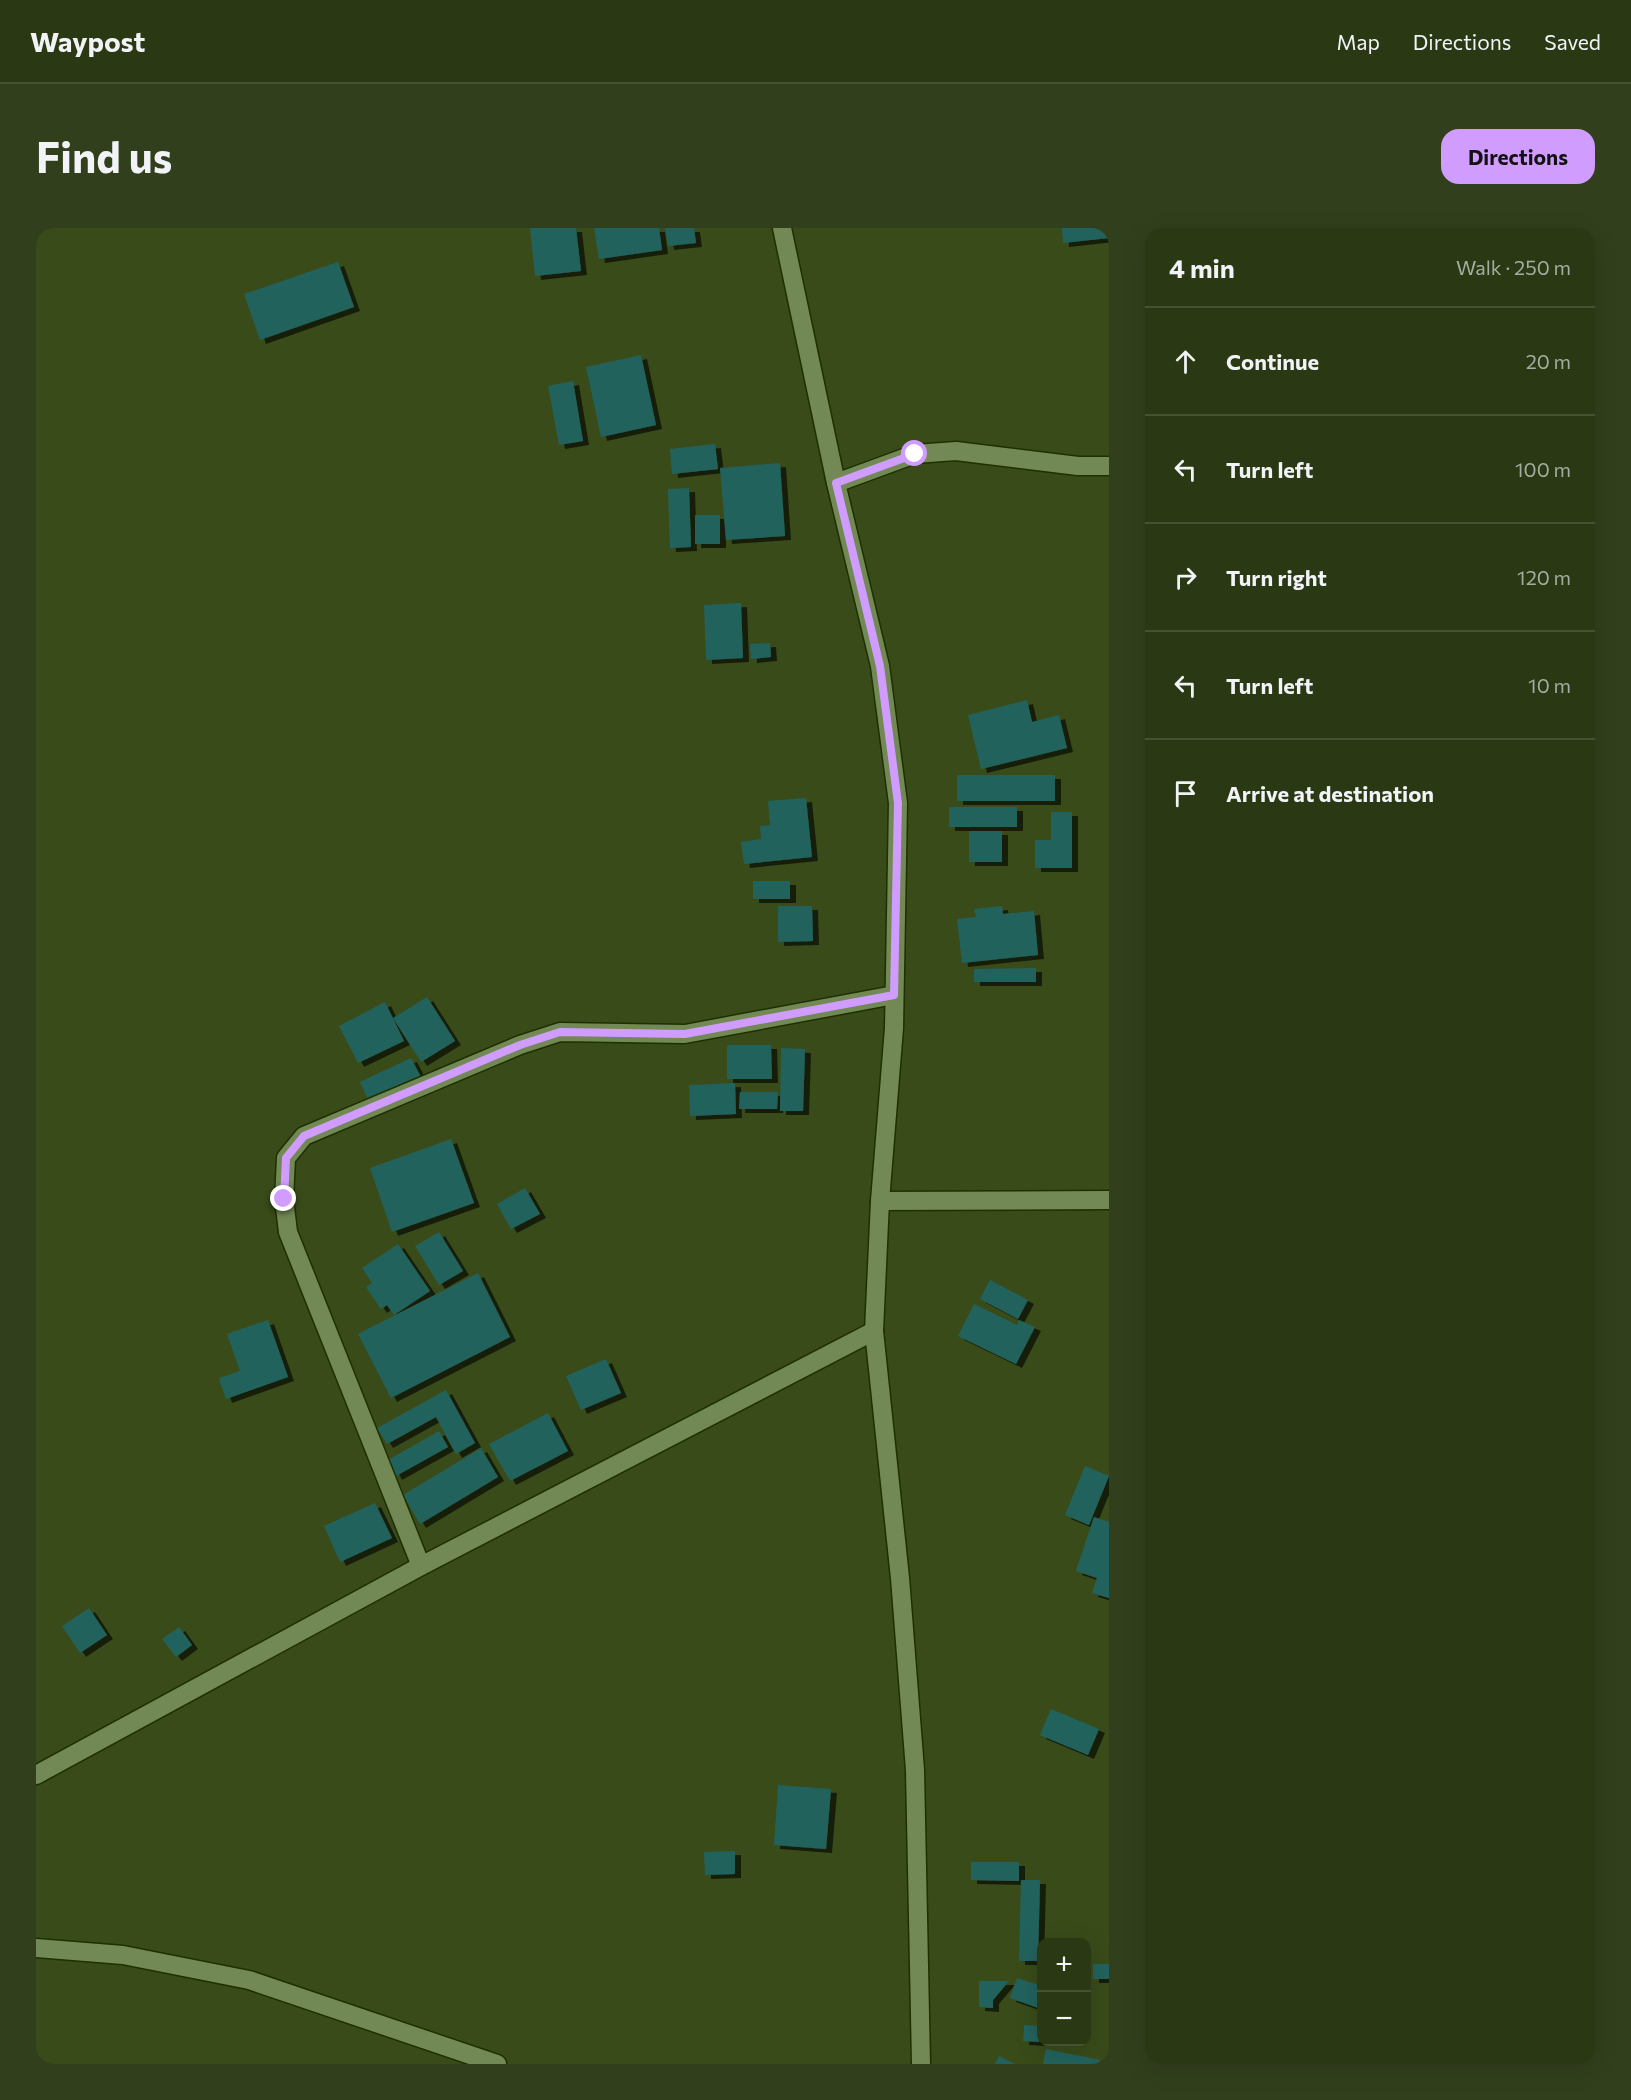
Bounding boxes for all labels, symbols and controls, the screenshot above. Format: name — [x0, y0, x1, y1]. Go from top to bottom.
text: Waypost — [30, 24, 145, 58]
text: Map — [1337, 29, 1380, 54]
text: Directions — [1413, 29, 1511, 54]
text: Saved — [1544, 29, 1601, 54]
button: Directions — [1441, 129, 1595, 184]
text: Find us — [36, 130, 172, 182]
text: 4 min — [1169, 252, 1235, 283]
text: Walk · 250 m — [1456, 255, 1571, 279]
icon: ahead — [1169, 345, 1202, 378]
text: Continue — [1226, 348, 1319, 375]
text: 20 m — [1526, 349, 1571, 373]
route start — [901, 440, 927, 466]
icon: left — [1169, 453, 1202, 486]
text: Turn left — [1226, 456, 1313, 483]
text: 100 m — [1515, 457, 1571, 481]
icon: right — [1169, 561, 1202, 594]
text: Turn right — [1226, 564, 1327, 591]
text: 120 m — [1517, 565, 1571, 589]
icon: left — [1169, 669, 1202, 702]
text: Turn left — [1226, 672, 1313, 699]
text: 10 m — [1528, 673, 1571, 697]
icon: arrive — [1169, 777, 1202, 810]
text: Arrive at destination — [1226, 780, 1434, 807]
route end — [270, 1185, 296, 1211]
map controls — [1037, 1938, 1091, 2046]
button: + — [1037, 1938, 1091, 1992]
button: − — [1037, 1992, 1091, 2046]

